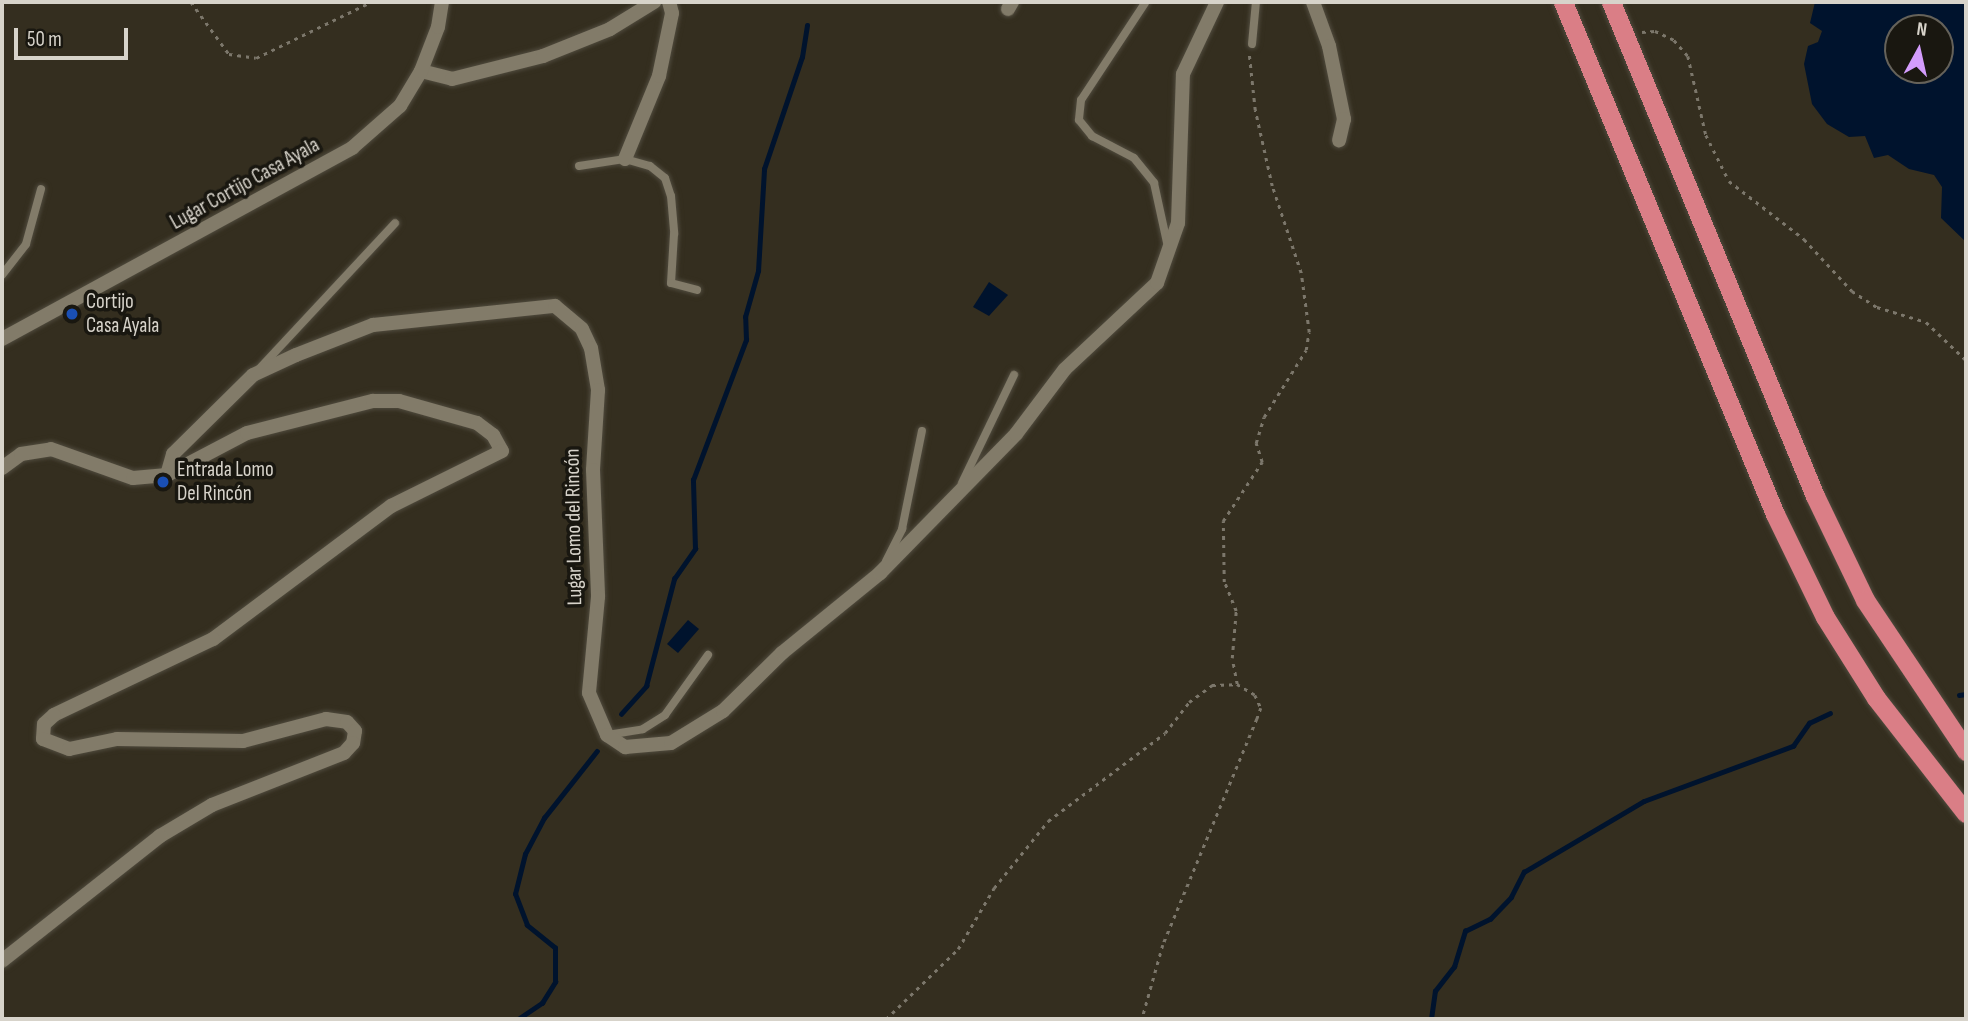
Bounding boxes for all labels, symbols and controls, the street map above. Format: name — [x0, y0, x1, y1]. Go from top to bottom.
scale bar — [18, 14, 131, 58]
north arrow — [1884, 14, 1954, 84]
text: N — [1915, 18, 1928, 42]
text: 50 m — [27, 27, 62, 52]
street label: Lugar Cortijo Casa Ayala — [166, 133, 324, 235]
place label: Cortijo Casa Ayala — [86, 289, 159, 339]
marker: Cortijo Casa Ayala — [64, 306, 80, 322]
street label: Lugar Lomo del Rincón — [560, 448, 588, 606]
place label: Entrada Lomo Del Rincón — [177, 457, 274, 507]
marker: Entrada Lomo Del Rincón — [155, 474, 171, 490]

